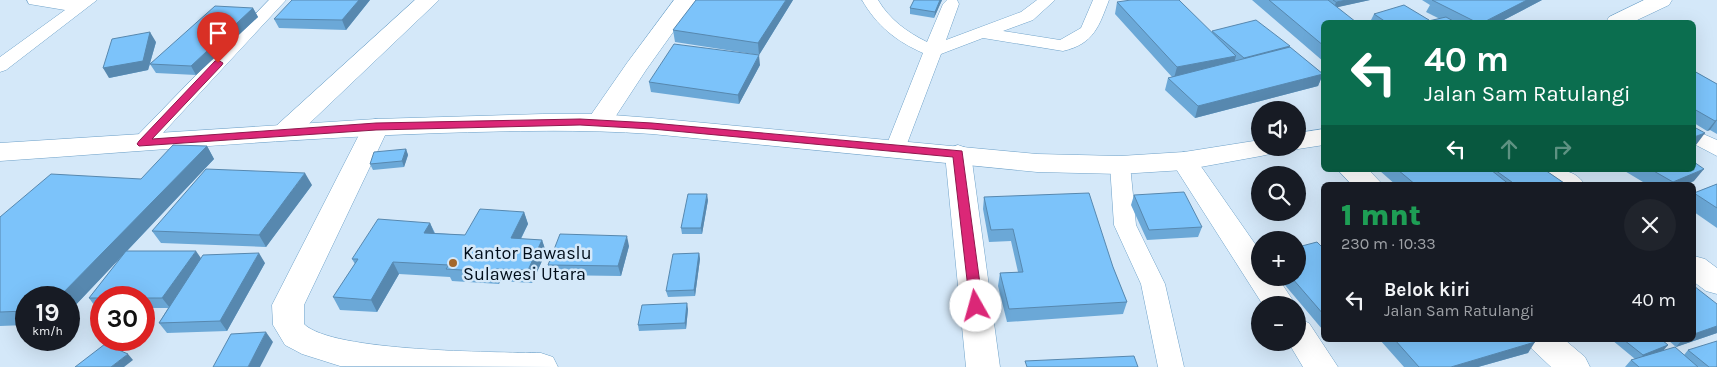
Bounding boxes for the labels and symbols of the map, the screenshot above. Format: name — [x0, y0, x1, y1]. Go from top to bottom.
pin — [197, 12, 239, 63]
place label: Kantor Bawaslu Sulawesi Utara — [463, 242, 592, 285]
marker: Kantor Bawaslu Sulawesi Utara — [447, 257, 459, 269]
position arrow — [949, 279, 1001, 331]
speed limit sign: 30 — [90, 286, 155, 351]

